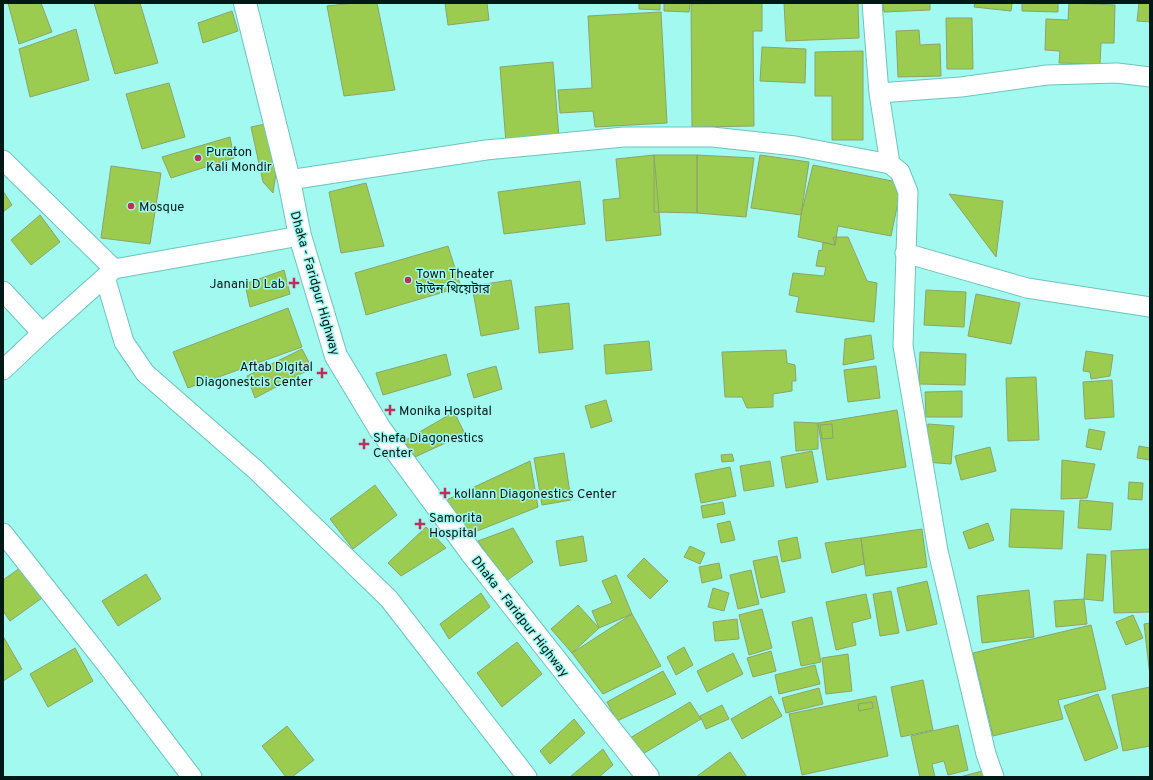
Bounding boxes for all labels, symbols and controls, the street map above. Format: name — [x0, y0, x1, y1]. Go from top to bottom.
place label: Puraton Kali Mondir — [206, 145, 272, 176]
marker: Puraton Kali Mondir — [193, 153, 203, 163]
place label: Mosque — [139, 200, 184, 216]
marker: Mosque — [126, 201, 136, 211]
street label: Dhaka - Faridpur Highway — [286, 210, 342, 358]
place label: Town Theater টাউন থিয়েটার — [415, 267, 494, 298]
marker: Town Theater টাউন থিয়েটার — [403, 275, 413, 285]
place label: Janani D Lab — [209, 277, 285, 293]
marker: Janani D Lab — [288, 277, 300, 289]
place label: Aftab DIgital Diagonestcis Center — [196, 360, 313, 391]
marker: Aftab DIgital Diagonestcis Center — [316, 367, 328, 379]
marker: Monika Hospital — [384, 404, 396, 416]
place label: Monika Hospital — [399, 404, 492, 420]
place label: Shefa Diagonestics Center — [373, 431, 484, 462]
marker: Shefa Diagonestics Center — [358, 438, 370, 450]
marker: kollann Diagonestics Center — [439, 487, 451, 499]
place label: kollann Diagonestics Center — [454, 487, 617, 503]
place label: Samorita Hospital — [429, 511, 482, 542]
marker: Samorita Hospital — [414, 518, 426, 530]
street label: Dhaka - Faridpur Highway — [467, 553, 572, 681]

